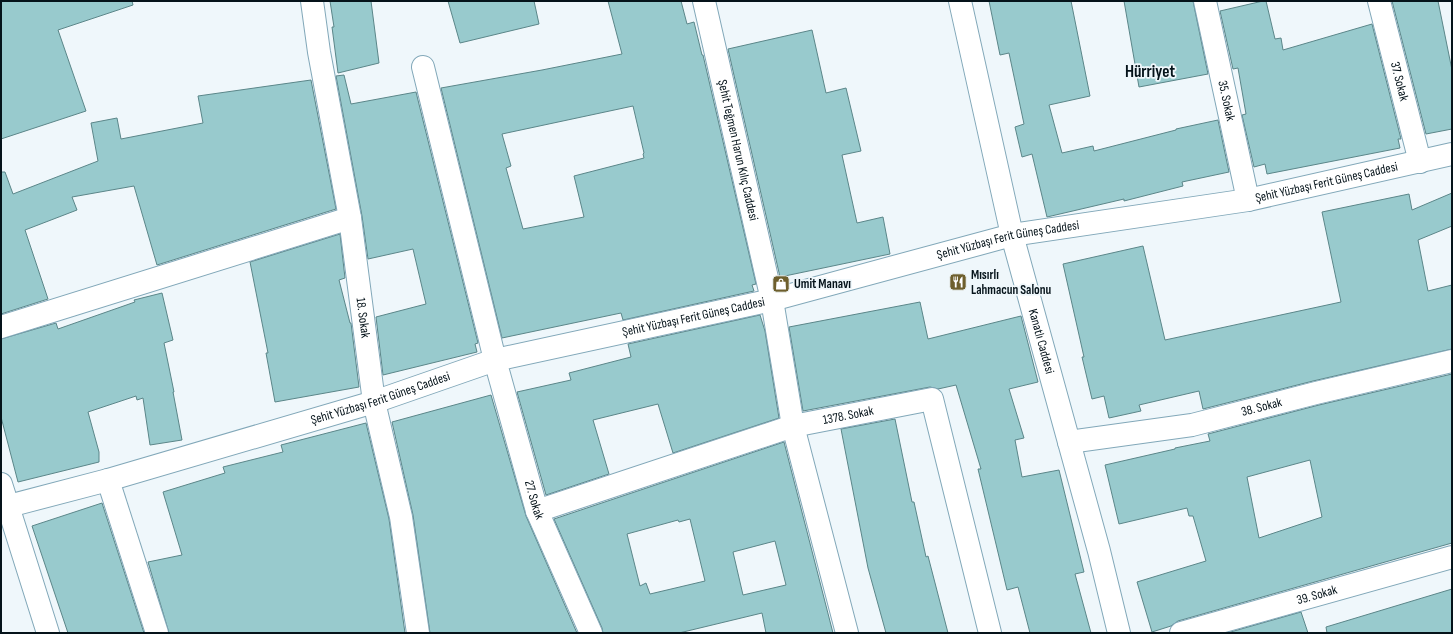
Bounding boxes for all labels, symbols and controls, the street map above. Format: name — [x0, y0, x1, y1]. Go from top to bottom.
street label: 37. Sokak — [1387, 60, 1412, 103]
district label: Hürriyet — [1125, 62, 1176, 82]
street label: Şehit Teğmen Harun Kılıç Caddesi — [714, 78, 762, 222]
street label: 35. Sokak — [1214, 79, 1239, 123]
street label: Şehit Yüzbaşı Ferit Güneş Caddesi — [1254, 159, 1399, 206]
street label: Şehit Yüzbaşı Ferit Güneş Caddesi — [935, 217, 1080, 263]
place label: Mısırlı Lahmacun Salonu — [971, 267, 1051, 298]
restaurant icon: Mısırlı Lahmacun Salonu — [948, 272, 968, 292]
shop icon: Umit Manavı — [771, 274, 791, 294]
place label: Umit Manavı — [794, 276, 851, 292]
street label: Şehit Yüzbaşı Ferit Güneş Caddesi — [621, 294, 766, 340]
street label: 18. Sokak — [352, 297, 374, 339]
street label: Kanatlı Caddesi — [1025, 307, 1058, 376]
street label: Şehit Yüzbaşı Ferit Güneş Caddesi — [309, 368, 452, 428]
street label: 38. Sokak — [1239, 394, 1284, 420]
street label: 1378. Sokak — [822, 403, 875, 428]
street label: 27. Sokak — [521, 479, 548, 522]
street label: 39. Sokak — [1295, 582, 1339, 608]

